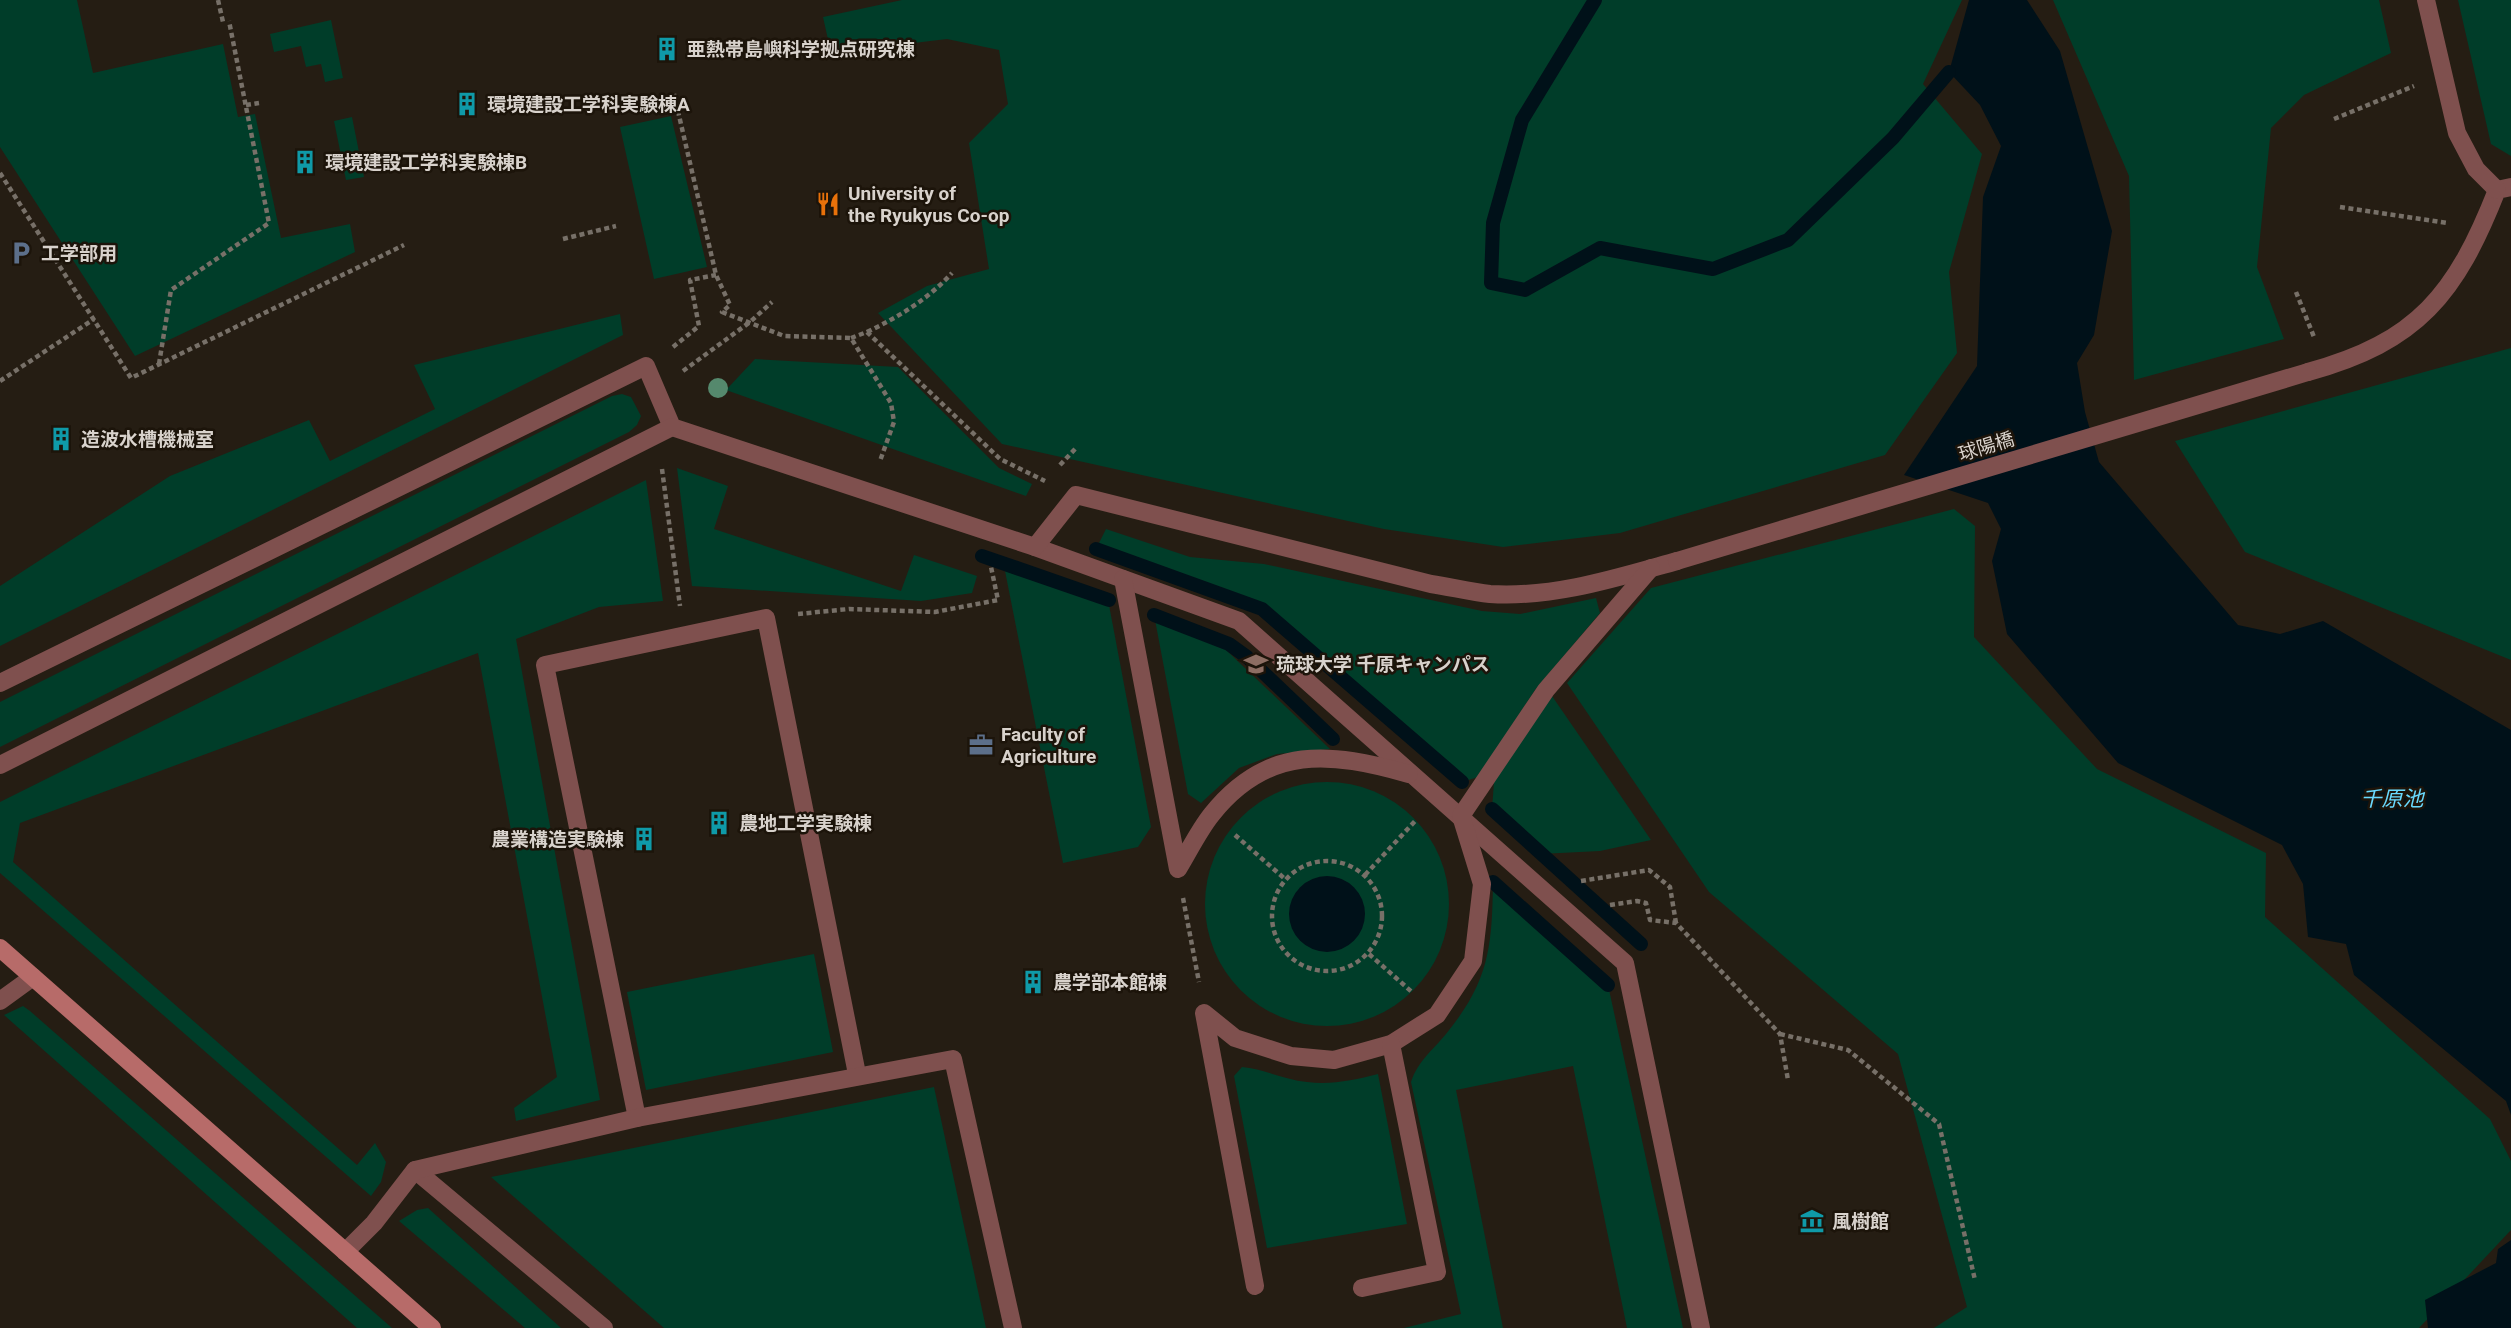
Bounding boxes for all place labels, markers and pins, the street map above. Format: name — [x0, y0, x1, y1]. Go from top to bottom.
building icon: 亜熱帯島嶼科学拠点研究棟 — [653, 35, 681, 63]
place label: 亜熱帯島嶼科学拠点研究棟 — [687, 38, 915, 61]
building icon: 環境建設工学科実験棟A — [453, 90, 481, 118]
place label: 環境建設工学科実験棟A — [487, 93, 690, 116]
building icon: 環境建設工学科実験棟B — [291, 148, 319, 176]
place label: 環境建設工学科実験棟B — [325, 151, 527, 174]
place label: University of the Ryukyus Co-op — [848, 182, 1010, 227]
restaurant icon: University of the Ryukyus Co-op — [814, 190, 842, 218]
parking icon: 工学部用 — [7, 239, 35, 267]
place label: 工学部用 — [41, 242, 117, 265]
building icon: 造波水槽機械室 — [47, 425, 75, 453]
place label: 造波水槽機械室 — [81, 428, 214, 451]
school or university icon: 琉球大学 千原キャンパス — [1242, 650, 1270, 678]
place label: 琉球大学 千原キャンパス — [1276, 653, 1490, 676]
place label: Faculty of Agriculture — [1001, 723, 1096, 768]
office icon: Faculty of Agriculture — [967, 731, 995, 759]
building icon: 農地工学実験棟 — [705, 809, 733, 837]
place label: 農地工学実験棟 — [739, 812, 872, 835]
building icon: 農業構造実験棟 — [630, 825, 658, 853]
place label: 農業構造実験棟 — [491, 828, 624, 851]
building icon: 農学部本館棟 — [1019, 968, 1047, 996]
place label: 農学部本館棟 — [1053, 971, 1167, 994]
museum icon: 風樹館 — [1798, 1207, 1826, 1235]
place label: 風樹館 — [1832, 1210, 1889, 1233]

